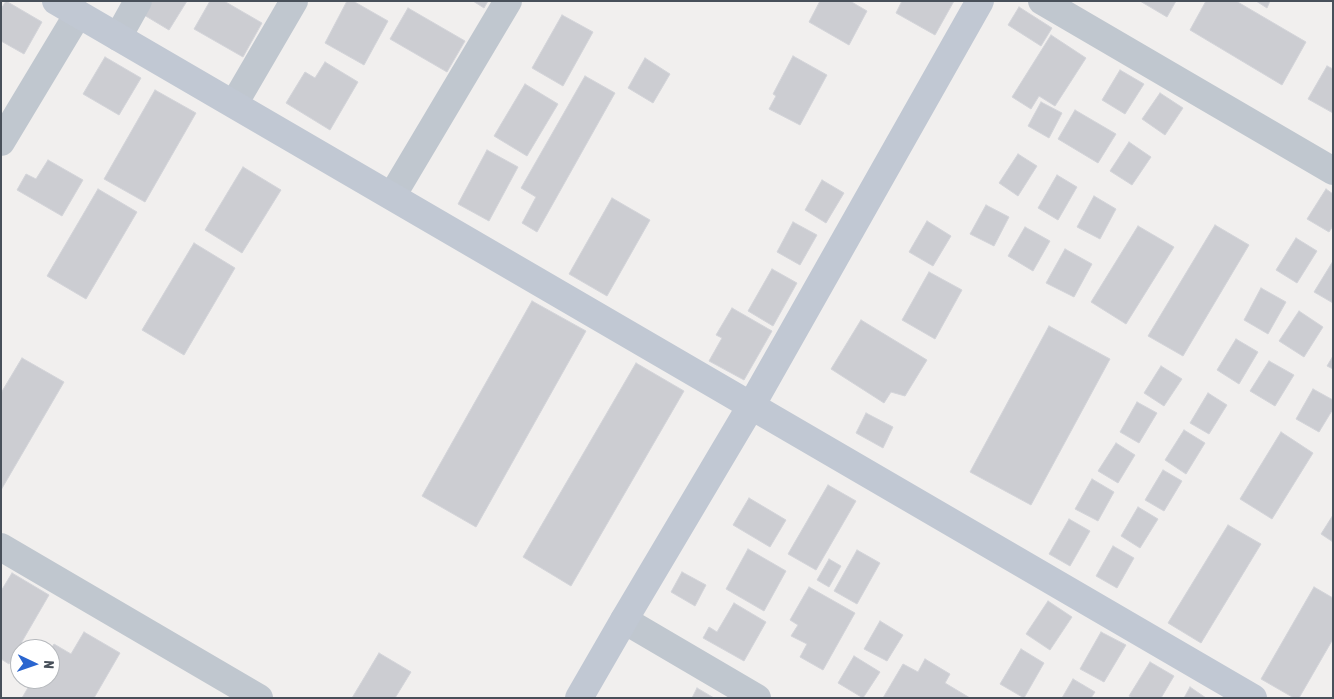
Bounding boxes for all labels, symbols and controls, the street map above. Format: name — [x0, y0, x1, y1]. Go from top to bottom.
north arrow — [10, 639, 60, 689]
text: N — [41, 660, 57, 669]

